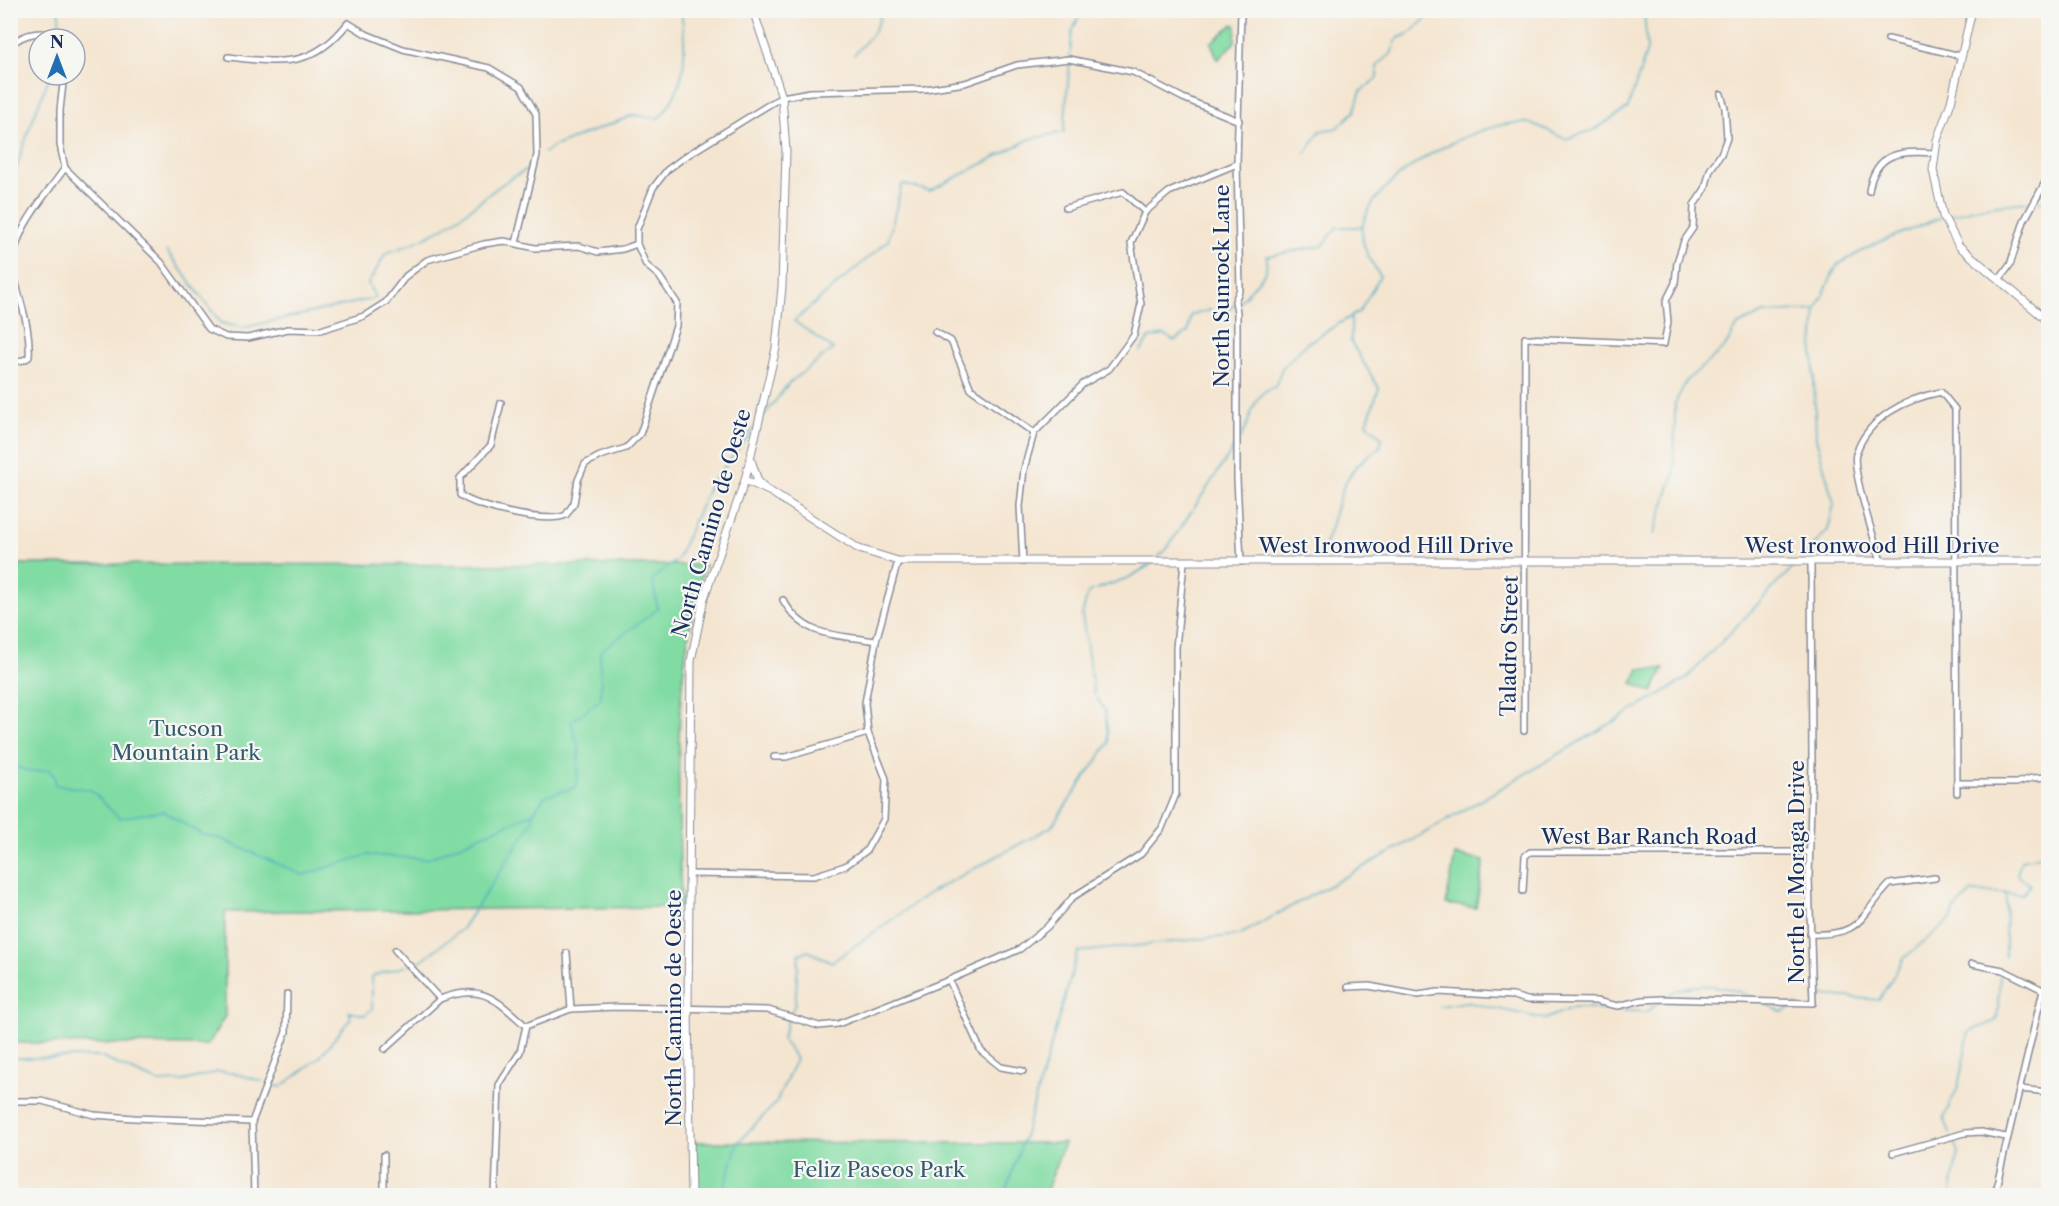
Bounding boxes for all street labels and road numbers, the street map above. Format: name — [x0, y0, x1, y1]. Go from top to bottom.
street label: North Sunrock Lane — [1209, 185, 1234, 387]
street label: North Camino de Oeste — [666, 406, 756, 640]
street label: West Ironwood Hill Drive — [1258, 533, 1513, 558]
street label: West Ironwood Hill Drive — [1744, 533, 1999, 558]
street label: Taladro Street — [1495, 574, 1523, 717]
street label: North el Moraga Drive — [1784, 760, 1809, 984]
street label: West Bar Ranch Road — [1540, 824, 1757, 849]
street label: North Camino de Oeste — [661, 889, 686, 1127]

